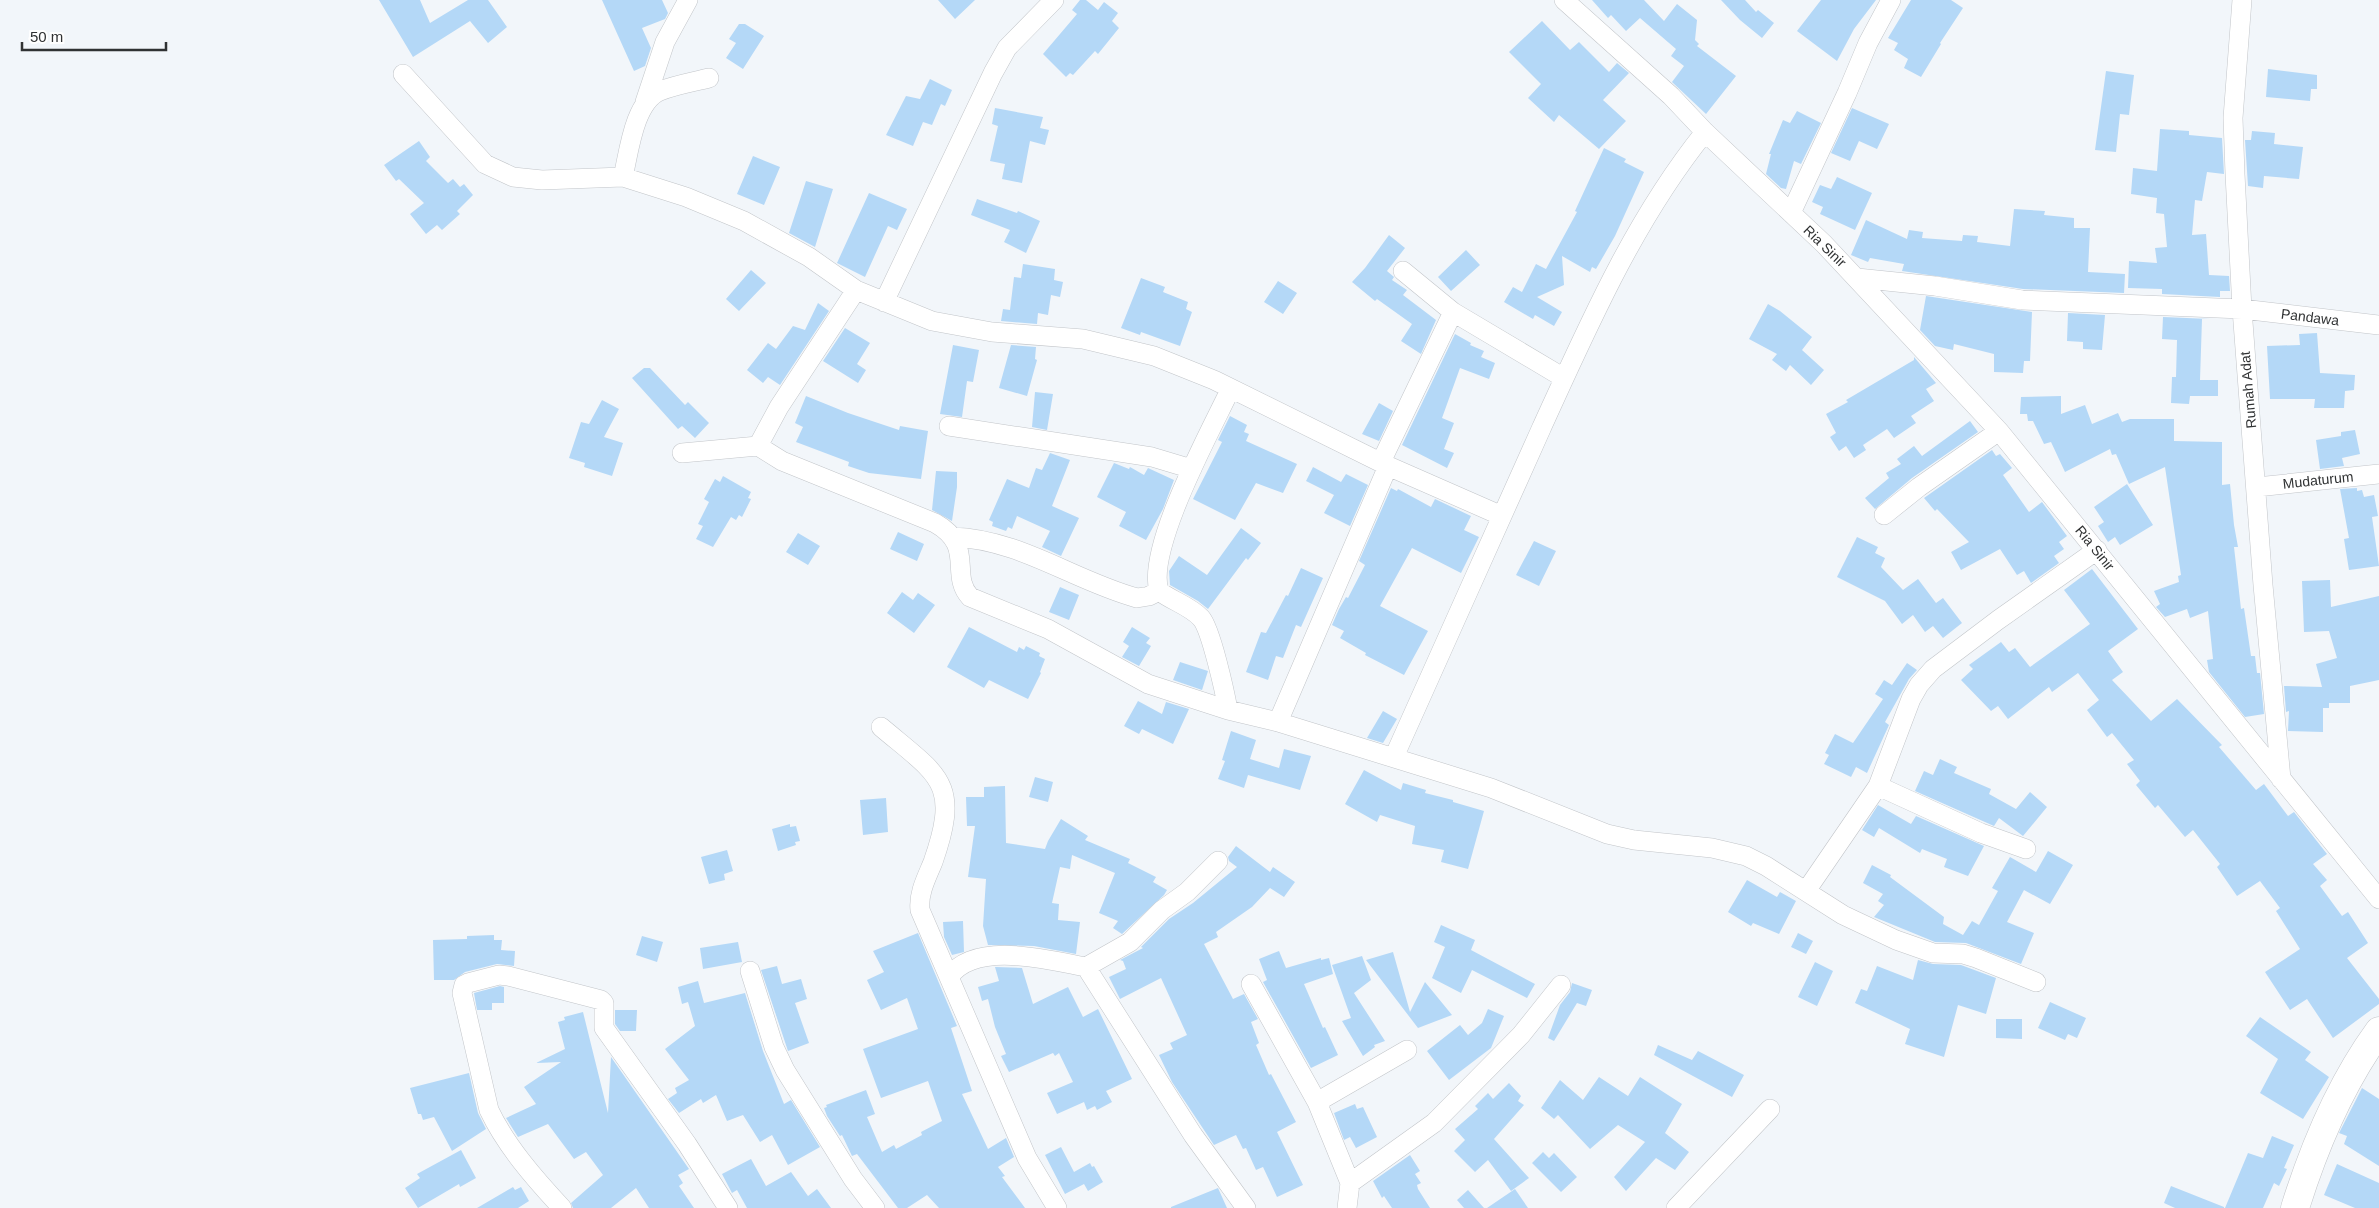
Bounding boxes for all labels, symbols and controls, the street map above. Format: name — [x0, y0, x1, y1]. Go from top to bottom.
scale bar — [22, 20, 166, 52]
text: 50 m — [30, 28, 63, 45]
street label: Ria Sinir — [1800, 222, 1850, 270]
street label: Pandawa — [2280, 306, 2340, 329]
street label: Rumah Adat — [2237, 351, 2259, 429]
street label: Mudaturum — [2282, 468, 2354, 492]
street label: Ria Sinir — [2072, 522, 2118, 574]

